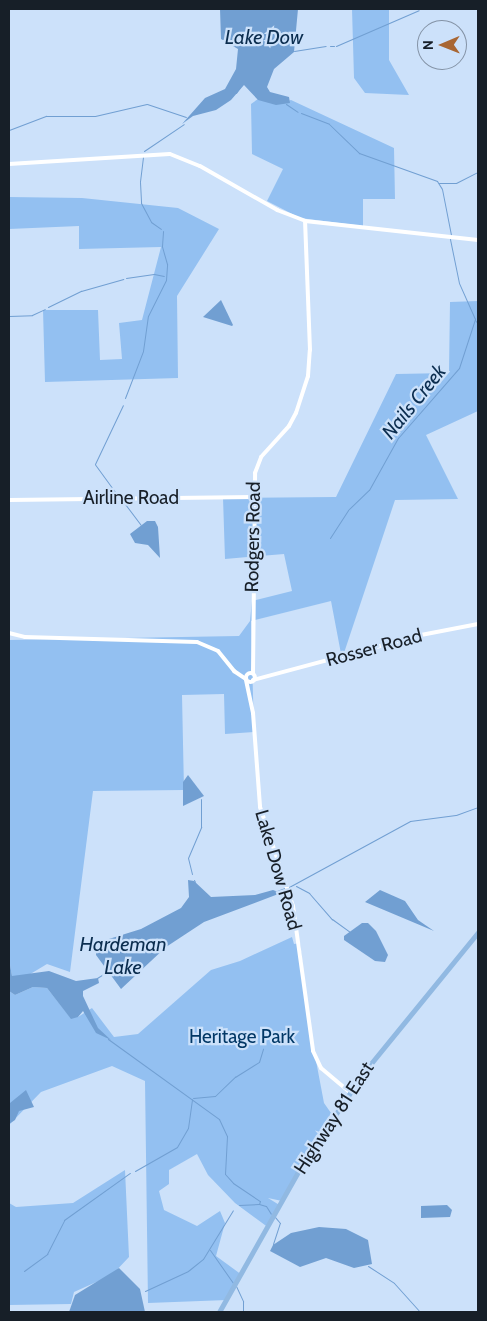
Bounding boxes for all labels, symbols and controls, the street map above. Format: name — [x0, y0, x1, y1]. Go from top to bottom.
north arrow — [417, 20, 467, 70]
water label: Lake Dow — [225, 25, 303, 49]
text: N — [419, 40, 437, 50]
water label: Nails Creek — [377, 360, 451, 444]
street label: Rodgers Road — [241, 481, 265, 593]
street label: Airline Road — [83, 487, 179, 509]
street label: Rosser Road — [323, 624, 425, 672]
street label: Lake Dow Road — [250, 807, 306, 933]
water label: Hardeman Lake — [79, 932, 167, 979]
park label: Heritage Park — [189, 1026, 295, 1048]
street label: Highway 81 East — [289, 1058, 379, 1178]

